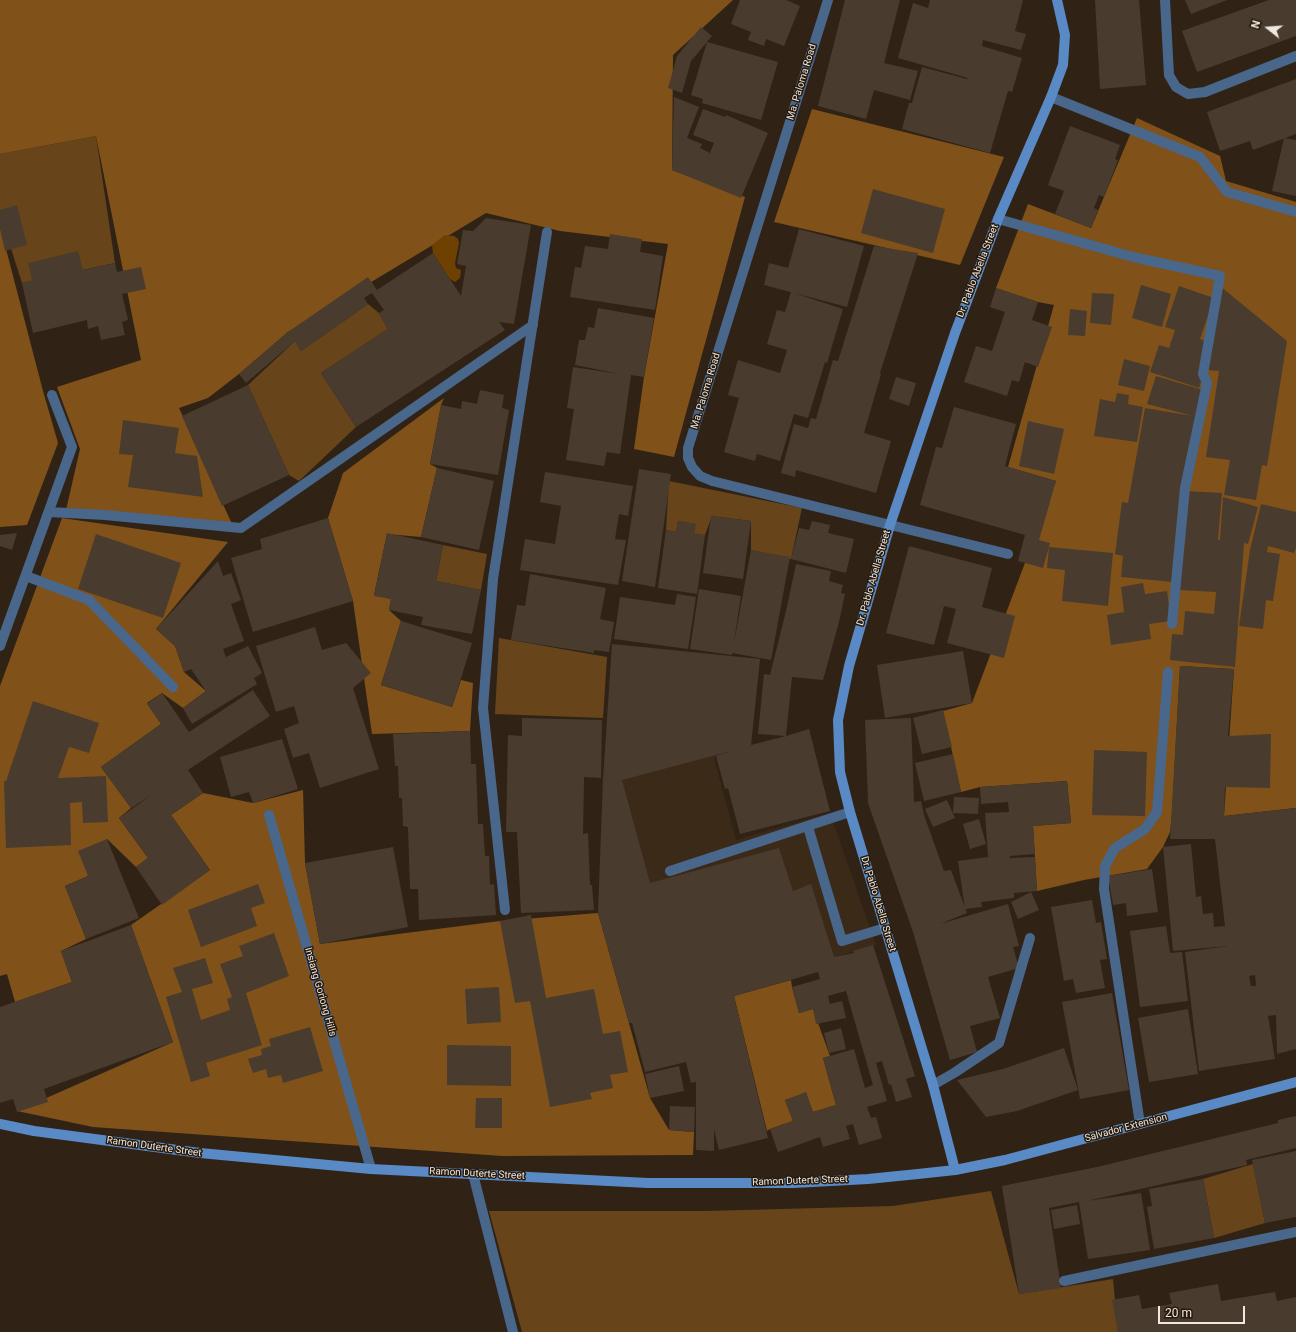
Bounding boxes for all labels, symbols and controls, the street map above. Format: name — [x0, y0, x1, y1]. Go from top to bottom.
north arrow — [1248, 8, 1288, 48]
text: N — [1249, 19, 1263, 30]
street label: Ma. Paloma Road — [785, 43, 819, 121]
street label: Dr. Pablo Abella Street — [955, 223, 1001, 319]
street label: Ma. Paloma Road — [689, 352, 723, 430]
street label: Dr. Pablo Abella Street — [855, 529, 893, 627]
street label: Dr. Pablo Abella Street — [858, 855, 898, 953]
street label: Insiang Goriong Hills — [302, 946, 338, 1038]
street label: Salvador Extension — [1083, 1111, 1169, 1145]
street label: Ramon Duterte Street — [106, 1134, 202, 1160]
street label: Ramon Duterte Street — [429, 1166, 525, 1182]
street label: Ramon Duterte Street — [752, 1173, 848, 1189]
scale bar — [1160, 1298, 1247, 1324]
text: 20 m — [1165, 1306, 1192, 1320]

